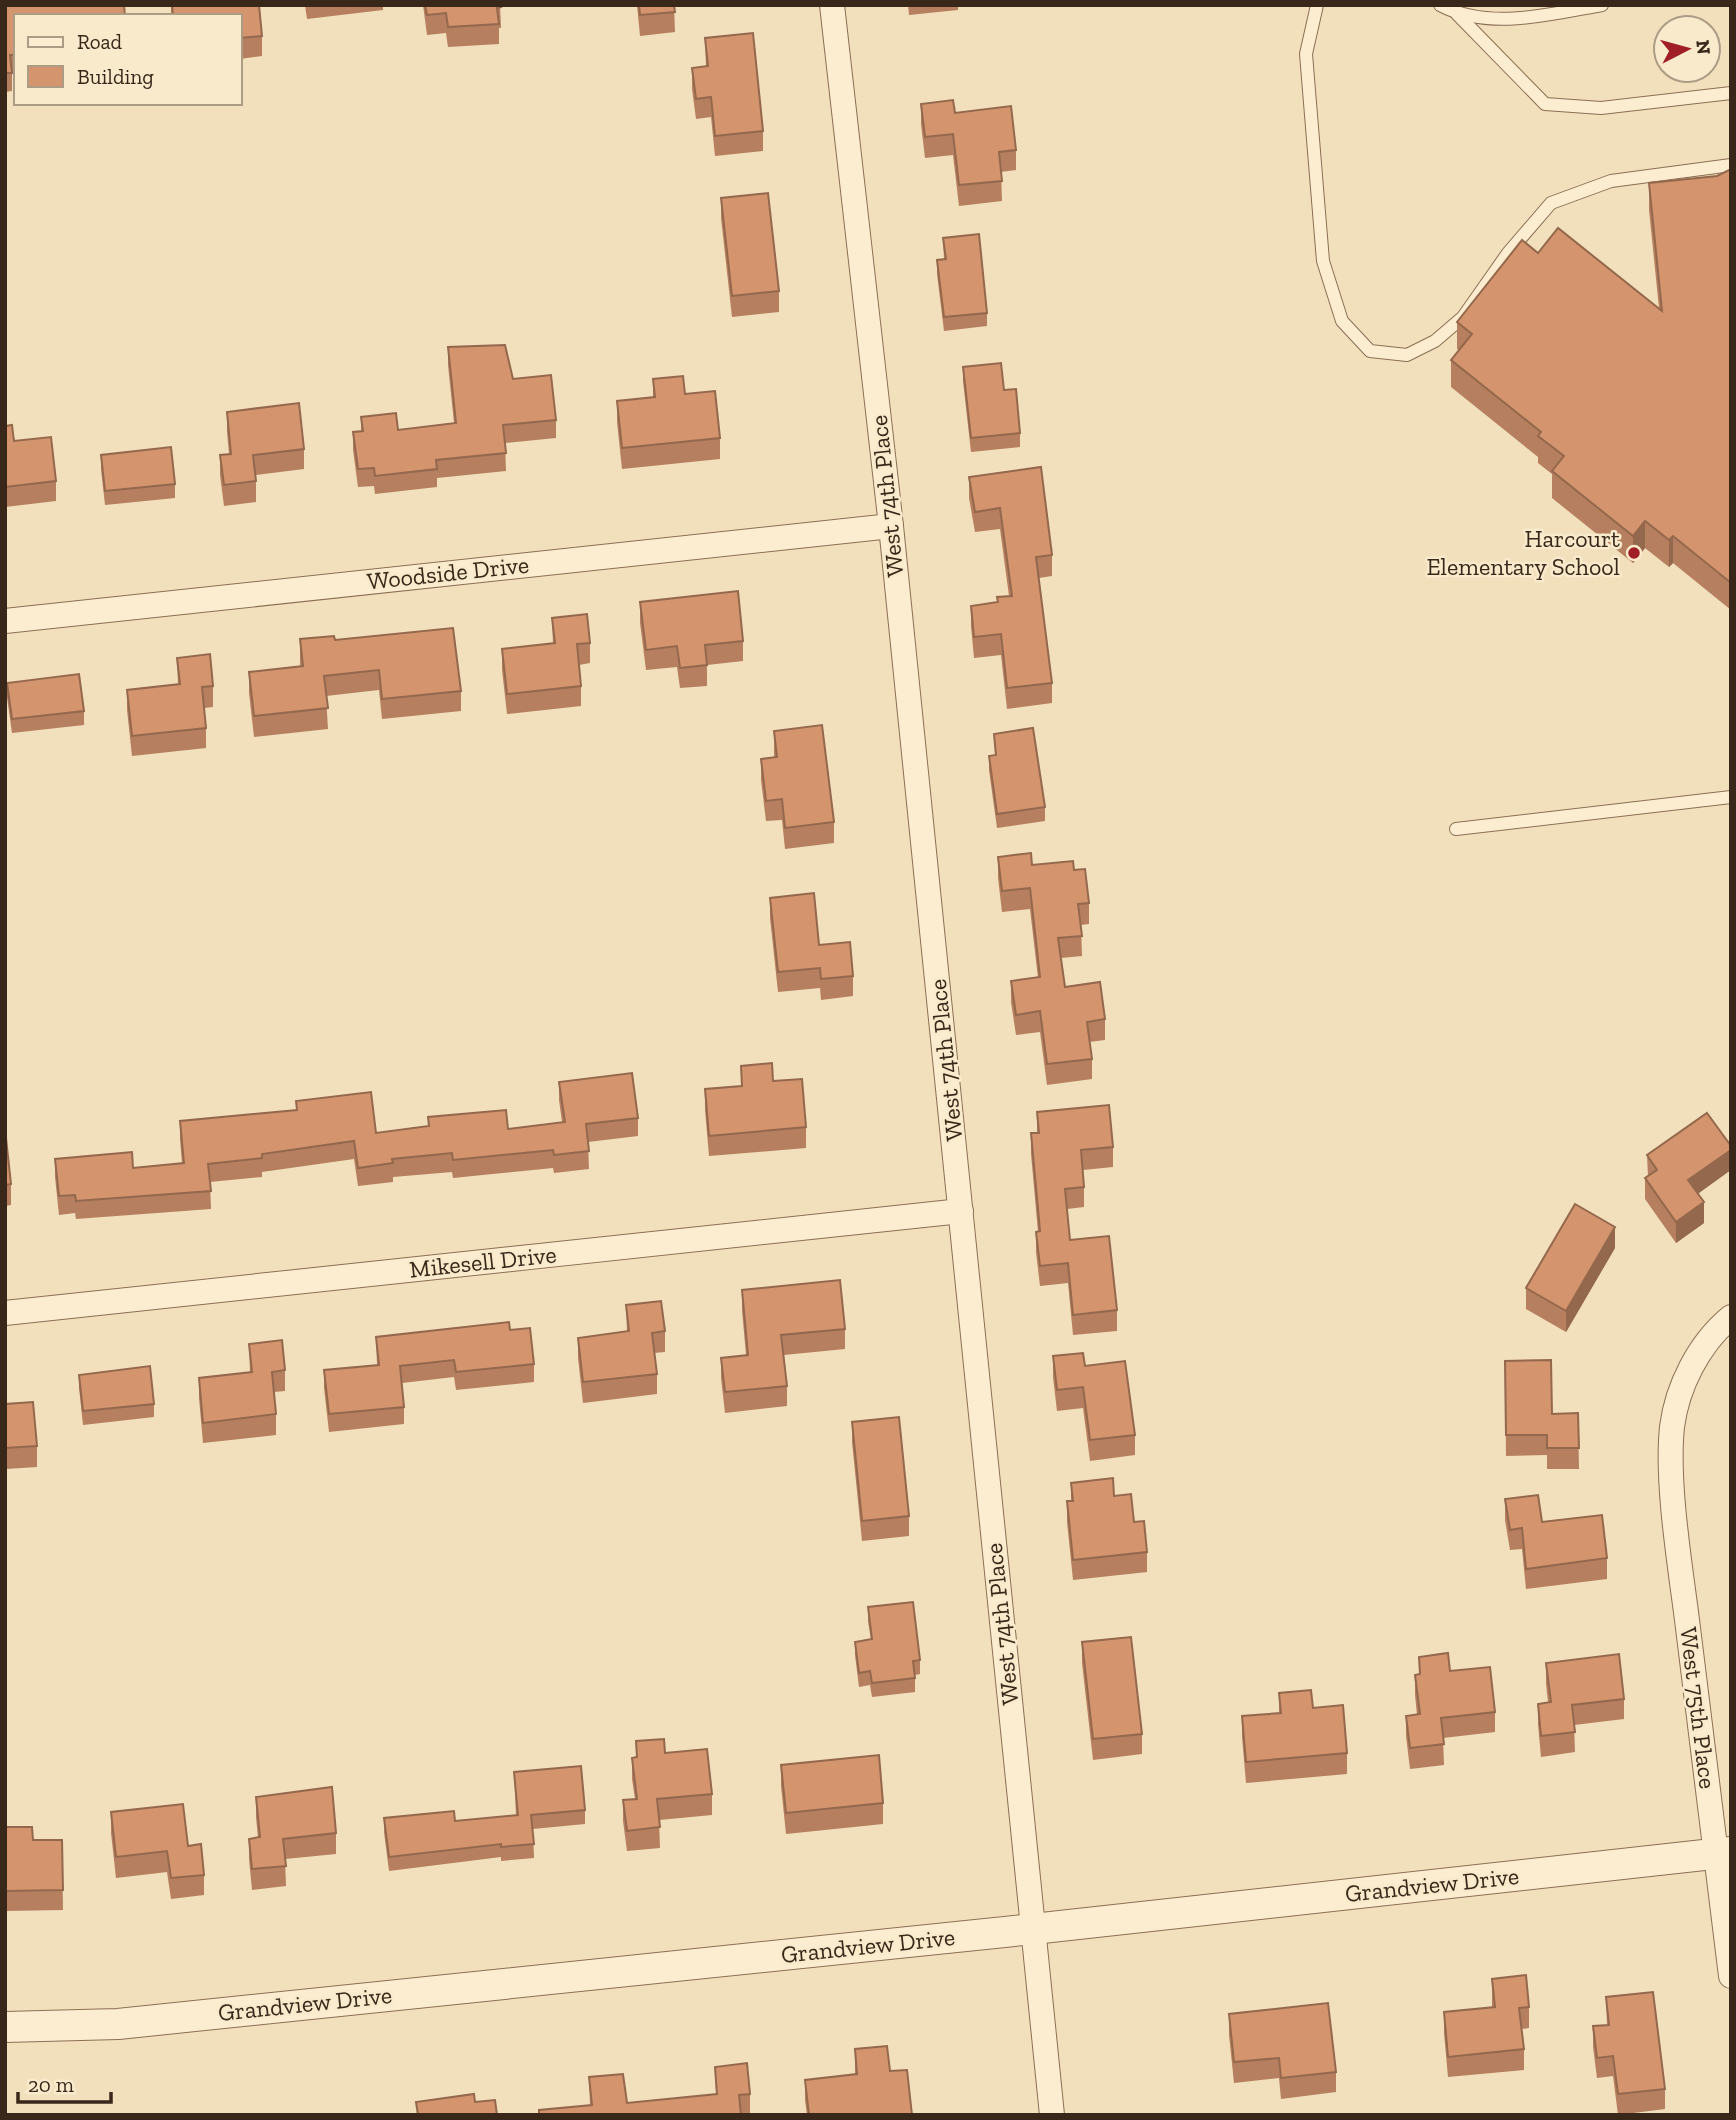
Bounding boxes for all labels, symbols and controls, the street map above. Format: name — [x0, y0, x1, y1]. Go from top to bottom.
legend — [14, 14, 242, 105]
north arrow — [1652, 14, 1722, 84]
text: Road — [77, 29, 123, 54]
text: N — [1691, 39, 1716, 56]
text: Building — [77, 64, 154, 89]
street label: West 74th Place — [864, 414, 909, 579]
place label: Harcourt Elementary School — [1426, 524, 1620, 581]
marker: Harcourt Elementary School — [1626, 545, 1642, 561]
street label: Woodside Drive — [366, 550, 530, 595]
street label: West 74th Place — [923, 978, 968, 1143]
street label: Mikesell Drive — [408, 1239, 558, 1284]
street label: West 74th Place — [979, 1542, 1024, 1707]
street label: West 75th Place — [1674, 1625, 1723, 1790]
street label: Grandview Drive — [1344, 1861, 1520, 1908]
street label: Grandview Drive — [780, 1922, 956, 1969]
street label: Grandview Drive — [217, 1980, 393, 2027]
scale bar — [18, 2060, 110, 2104]
text: 20 m — [28, 2072, 74, 2097]

